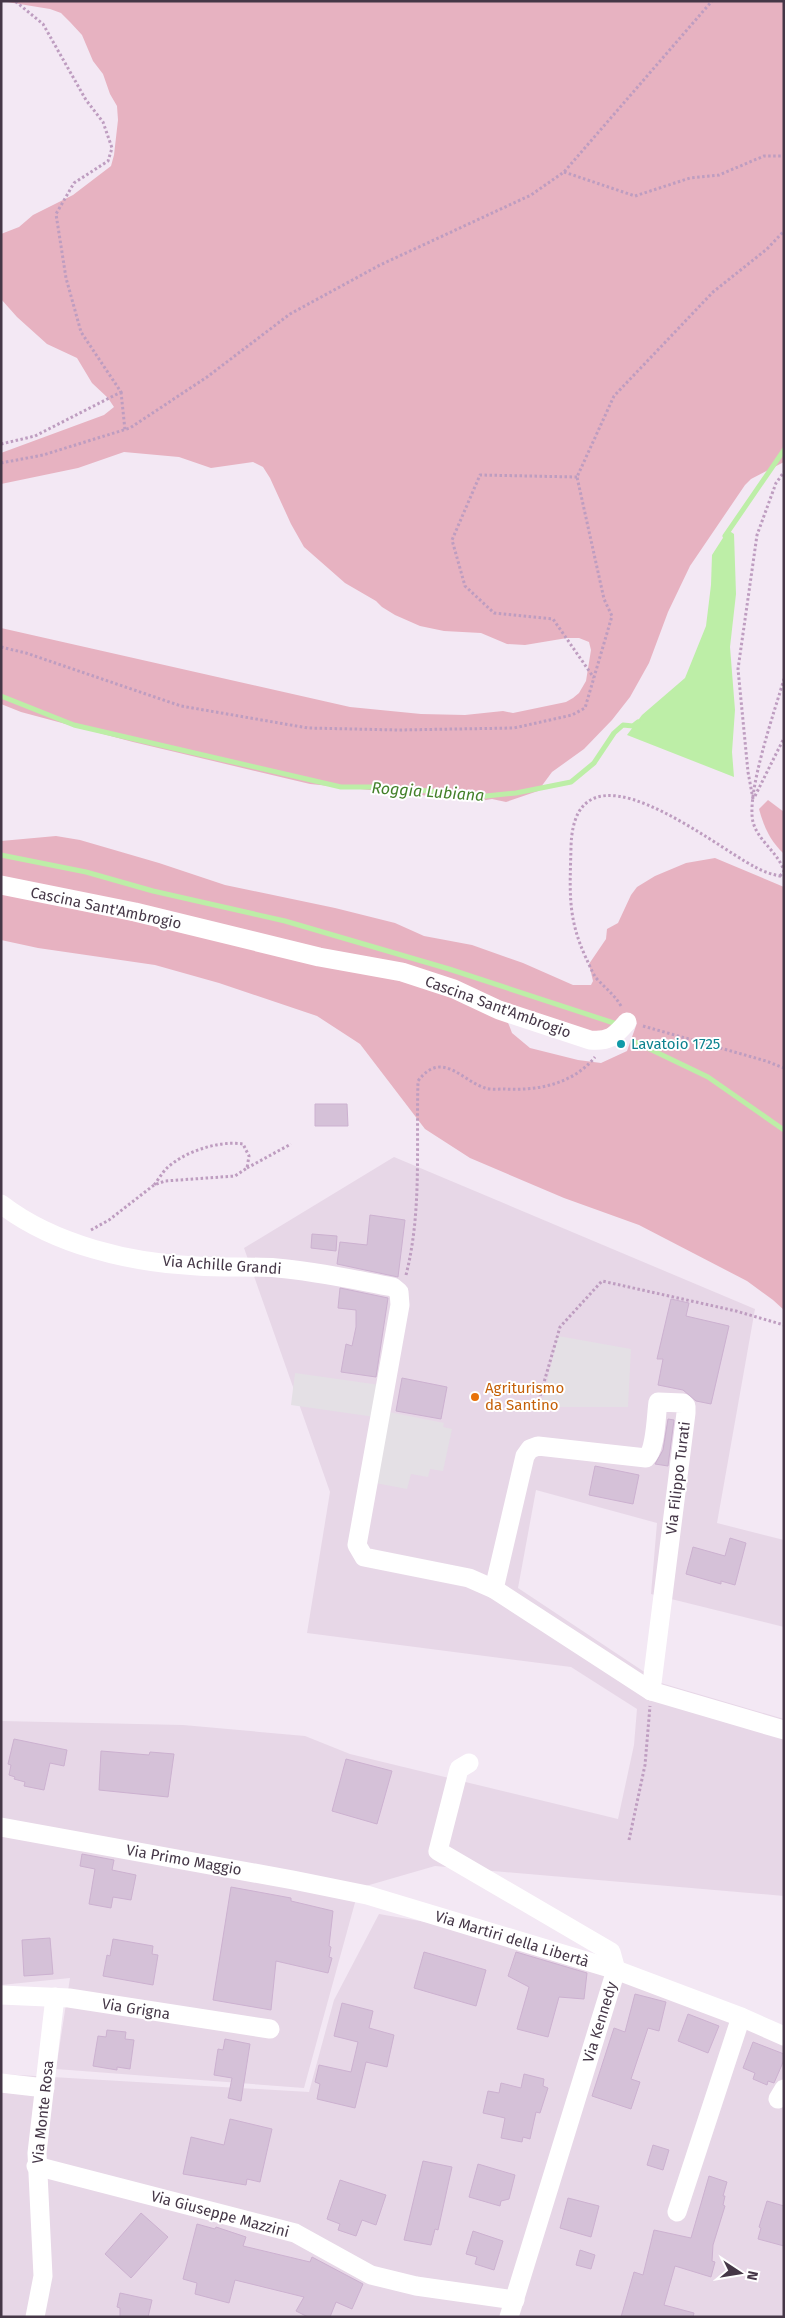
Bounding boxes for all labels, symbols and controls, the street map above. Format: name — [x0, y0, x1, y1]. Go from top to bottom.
water label: Roggia Lubiana — [371, 778, 485, 805]
street label: Cascina Sant'Ambrogio — [29, 883, 183, 933]
street label: Cascina Sant'Ambrogio — [423, 972, 573, 1042]
place label: Lavatoio 1725 — [631, 1035, 720, 1053]
marker: Lavatoio 1725 — [615, 1038, 627, 1050]
street label: Via Achille Grandi — [162, 1252, 282, 1278]
place label: Agriturismo da Santino — [485, 1379, 564, 1414]
marker: Agriturismo da Santino — [469, 1391, 481, 1403]
street label: Via Filippo Turati — [662, 1420, 694, 1536]
street label: Via Primo Maggio — [125, 1841, 243, 1879]
street label: Via Martiri della Libertà — [433, 1907, 591, 1971]
street label: Via Kennedy — [579, 1979, 621, 2065]
street label: Via Grigna — [101, 1995, 171, 2023]
street label: Via Monte Rosa — [29, 2059, 57, 2165]
street label: Via Giuseppe Mazzini — [149, 2187, 291, 2241]
north arrow — [715, 2248, 765, 2298]
text: N — [743, 2269, 762, 2282]

